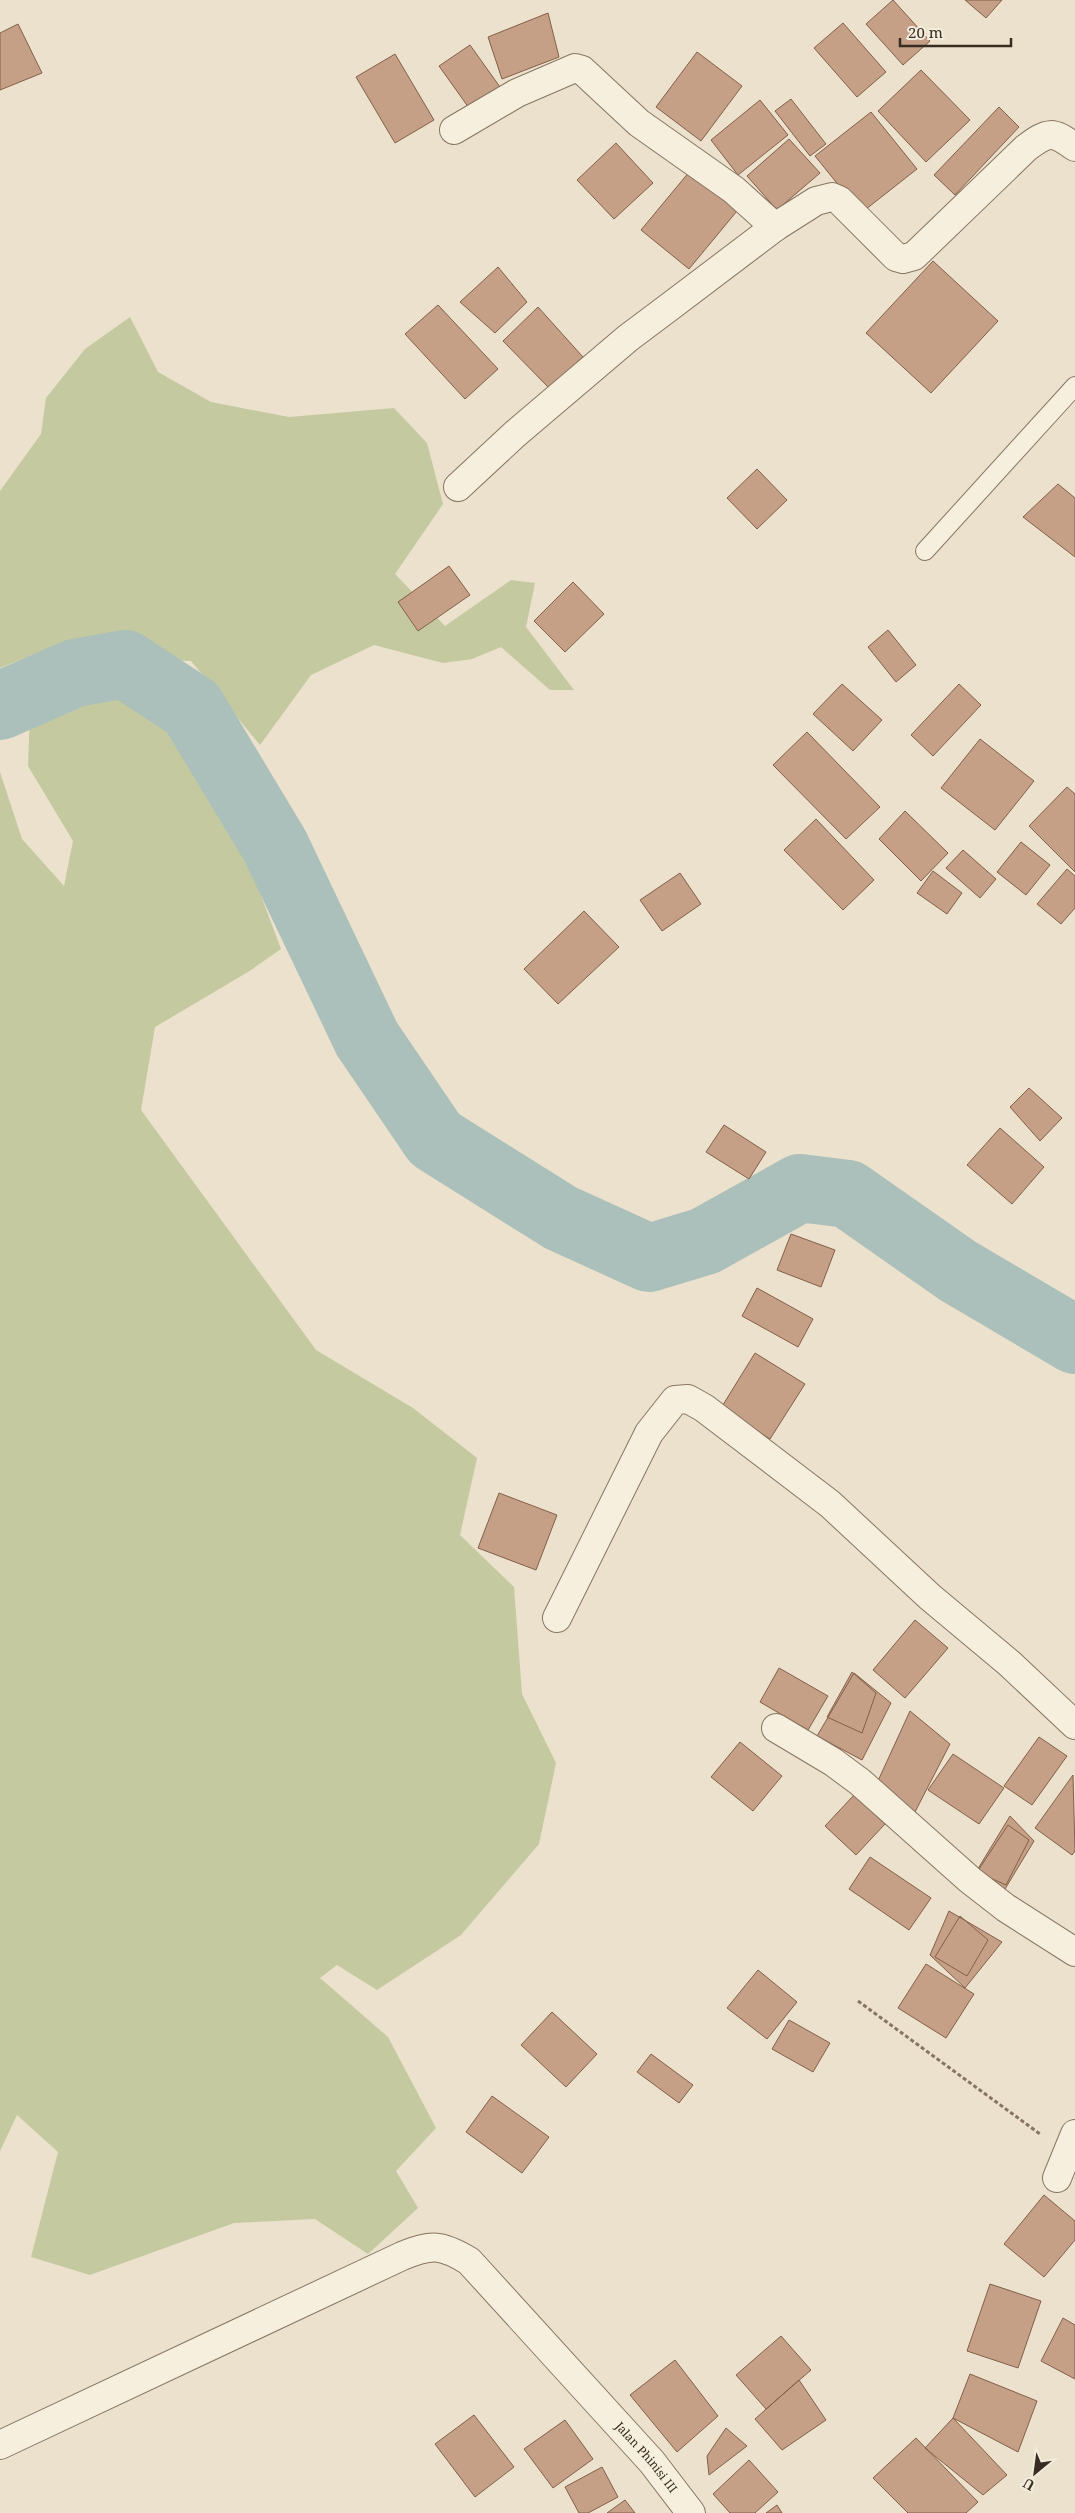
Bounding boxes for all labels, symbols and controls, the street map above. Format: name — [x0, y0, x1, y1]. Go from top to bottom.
scale bar — [900, 15, 1011, 47]
text: 20 m — [908, 22, 943, 42]
street label: Jalan Phinisi III — [611, 2417, 682, 2496]
north arrow — [1010, 2448, 1060, 2498]
text: U — [1019, 2474, 1038, 2496]

